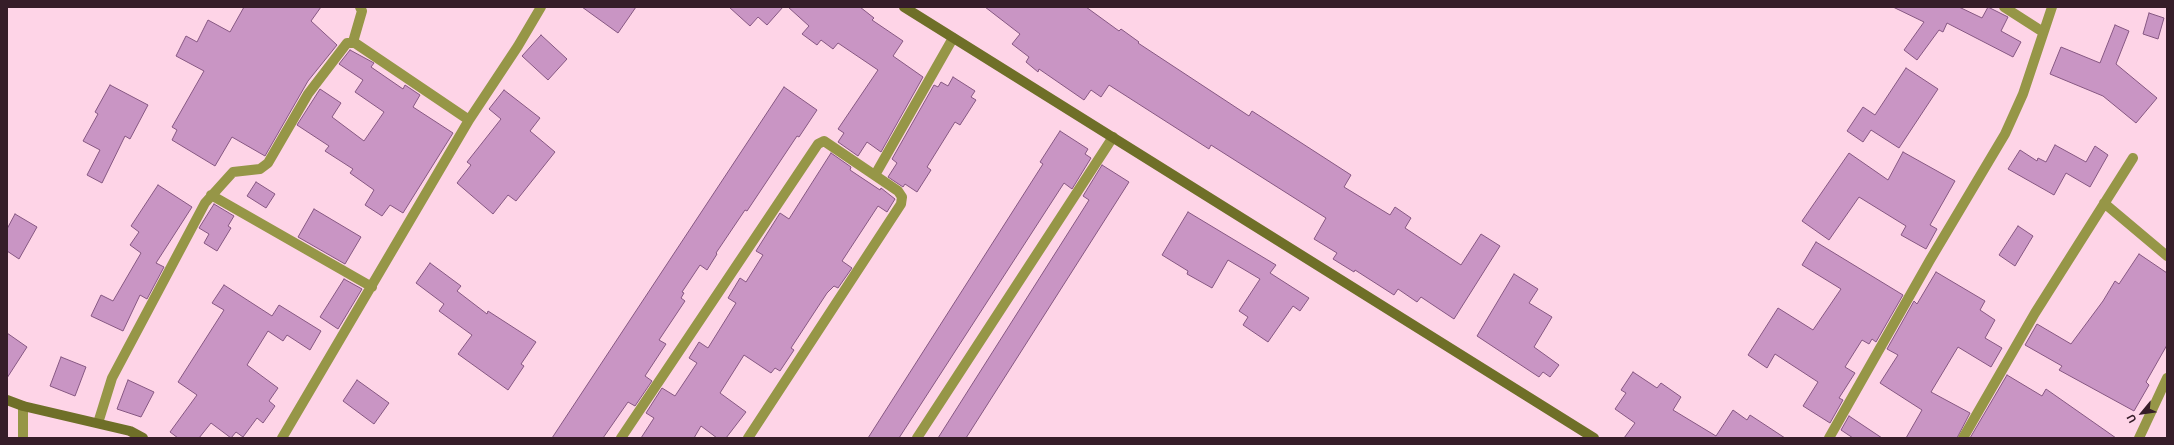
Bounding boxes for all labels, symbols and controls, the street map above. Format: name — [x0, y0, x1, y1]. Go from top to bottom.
north arrow — [2122, 393, 2162, 433]
text: U — [2124, 412, 2139, 425]

